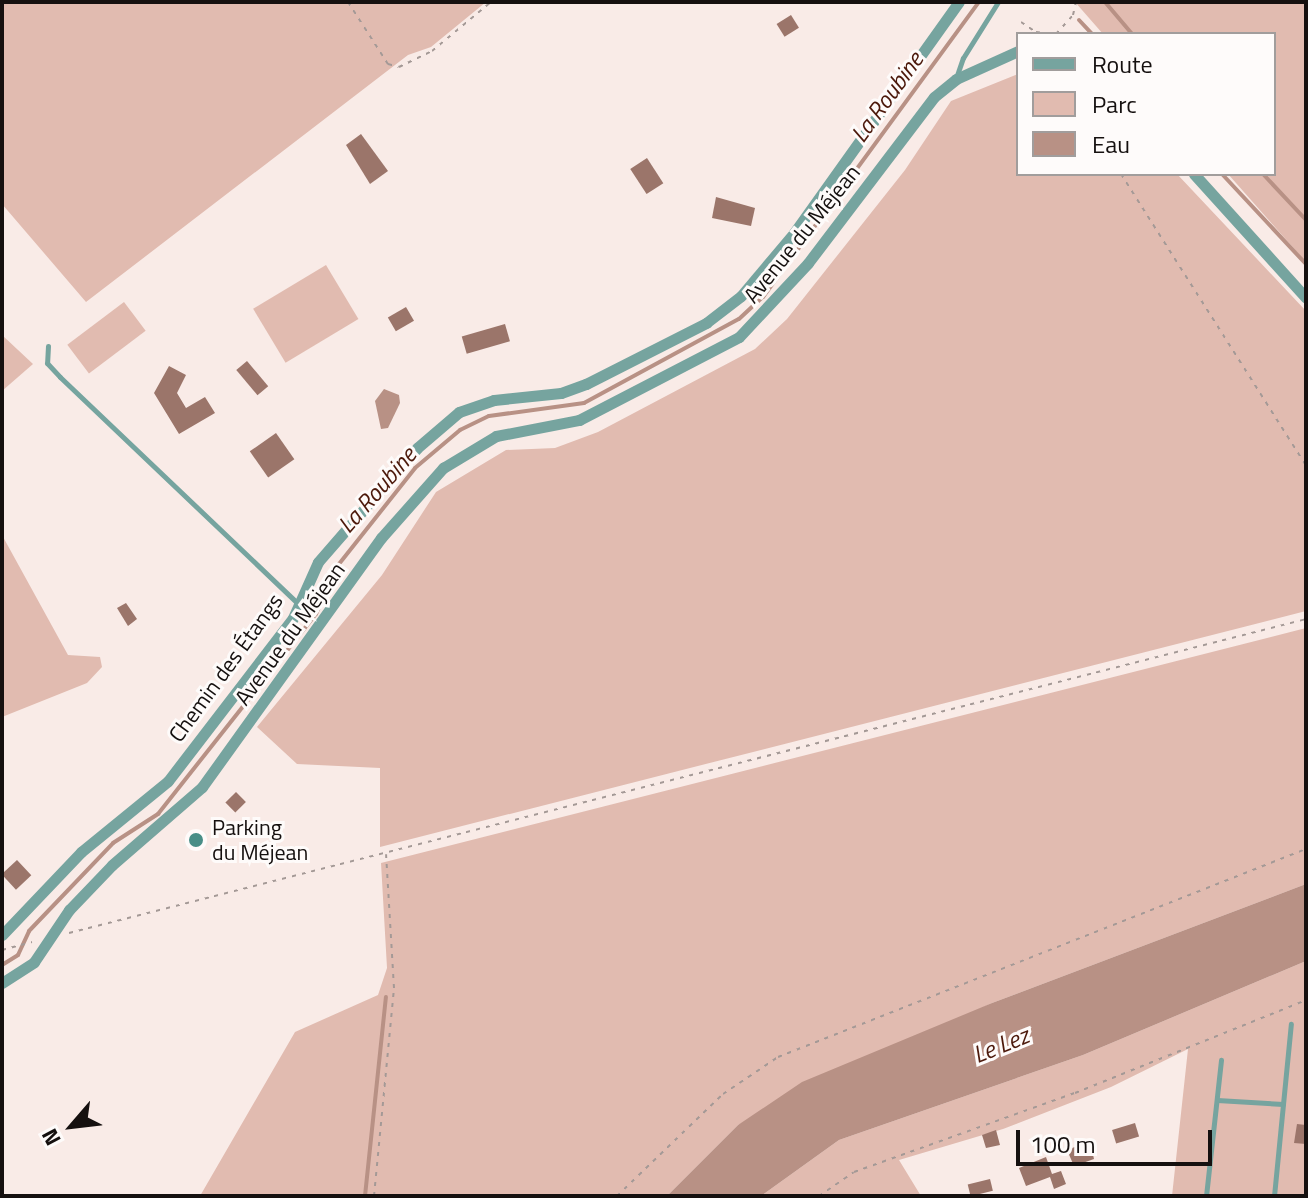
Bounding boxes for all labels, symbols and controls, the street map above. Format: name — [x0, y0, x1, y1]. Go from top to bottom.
legend — [1016, 32, 1276, 176]
water label: La Roubine — [845, 46, 929, 148]
text: Route — [1092, 46, 1153, 82]
text: Parc — [1092, 86, 1137, 122]
text: Eau — [1092, 126, 1130, 162]
street label: Avenue du Méjean — [738, 160, 866, 308]
water label: La Roubine — [332, 441, 422, 539]
street label: Avenue du Méjean — [229, 557, 351, 711]
street label: Chemin des Étangs — [163, 589, 289, 747]
place label: Parking du Méjean — [212, 814, 308, 866]
marker: Parking du Méjean — [187, 831, 205, 849]
water label: Le Lez — [969, 1021, 1033, 1069]
north arrow — [32, 1086, 112, 1166]
scale bar — [1020, 1114, 1216, 1164]
text: N — [32, 1123, 69, 1152]
text: 100 m — [1030, 1126, 1096, 1162]

